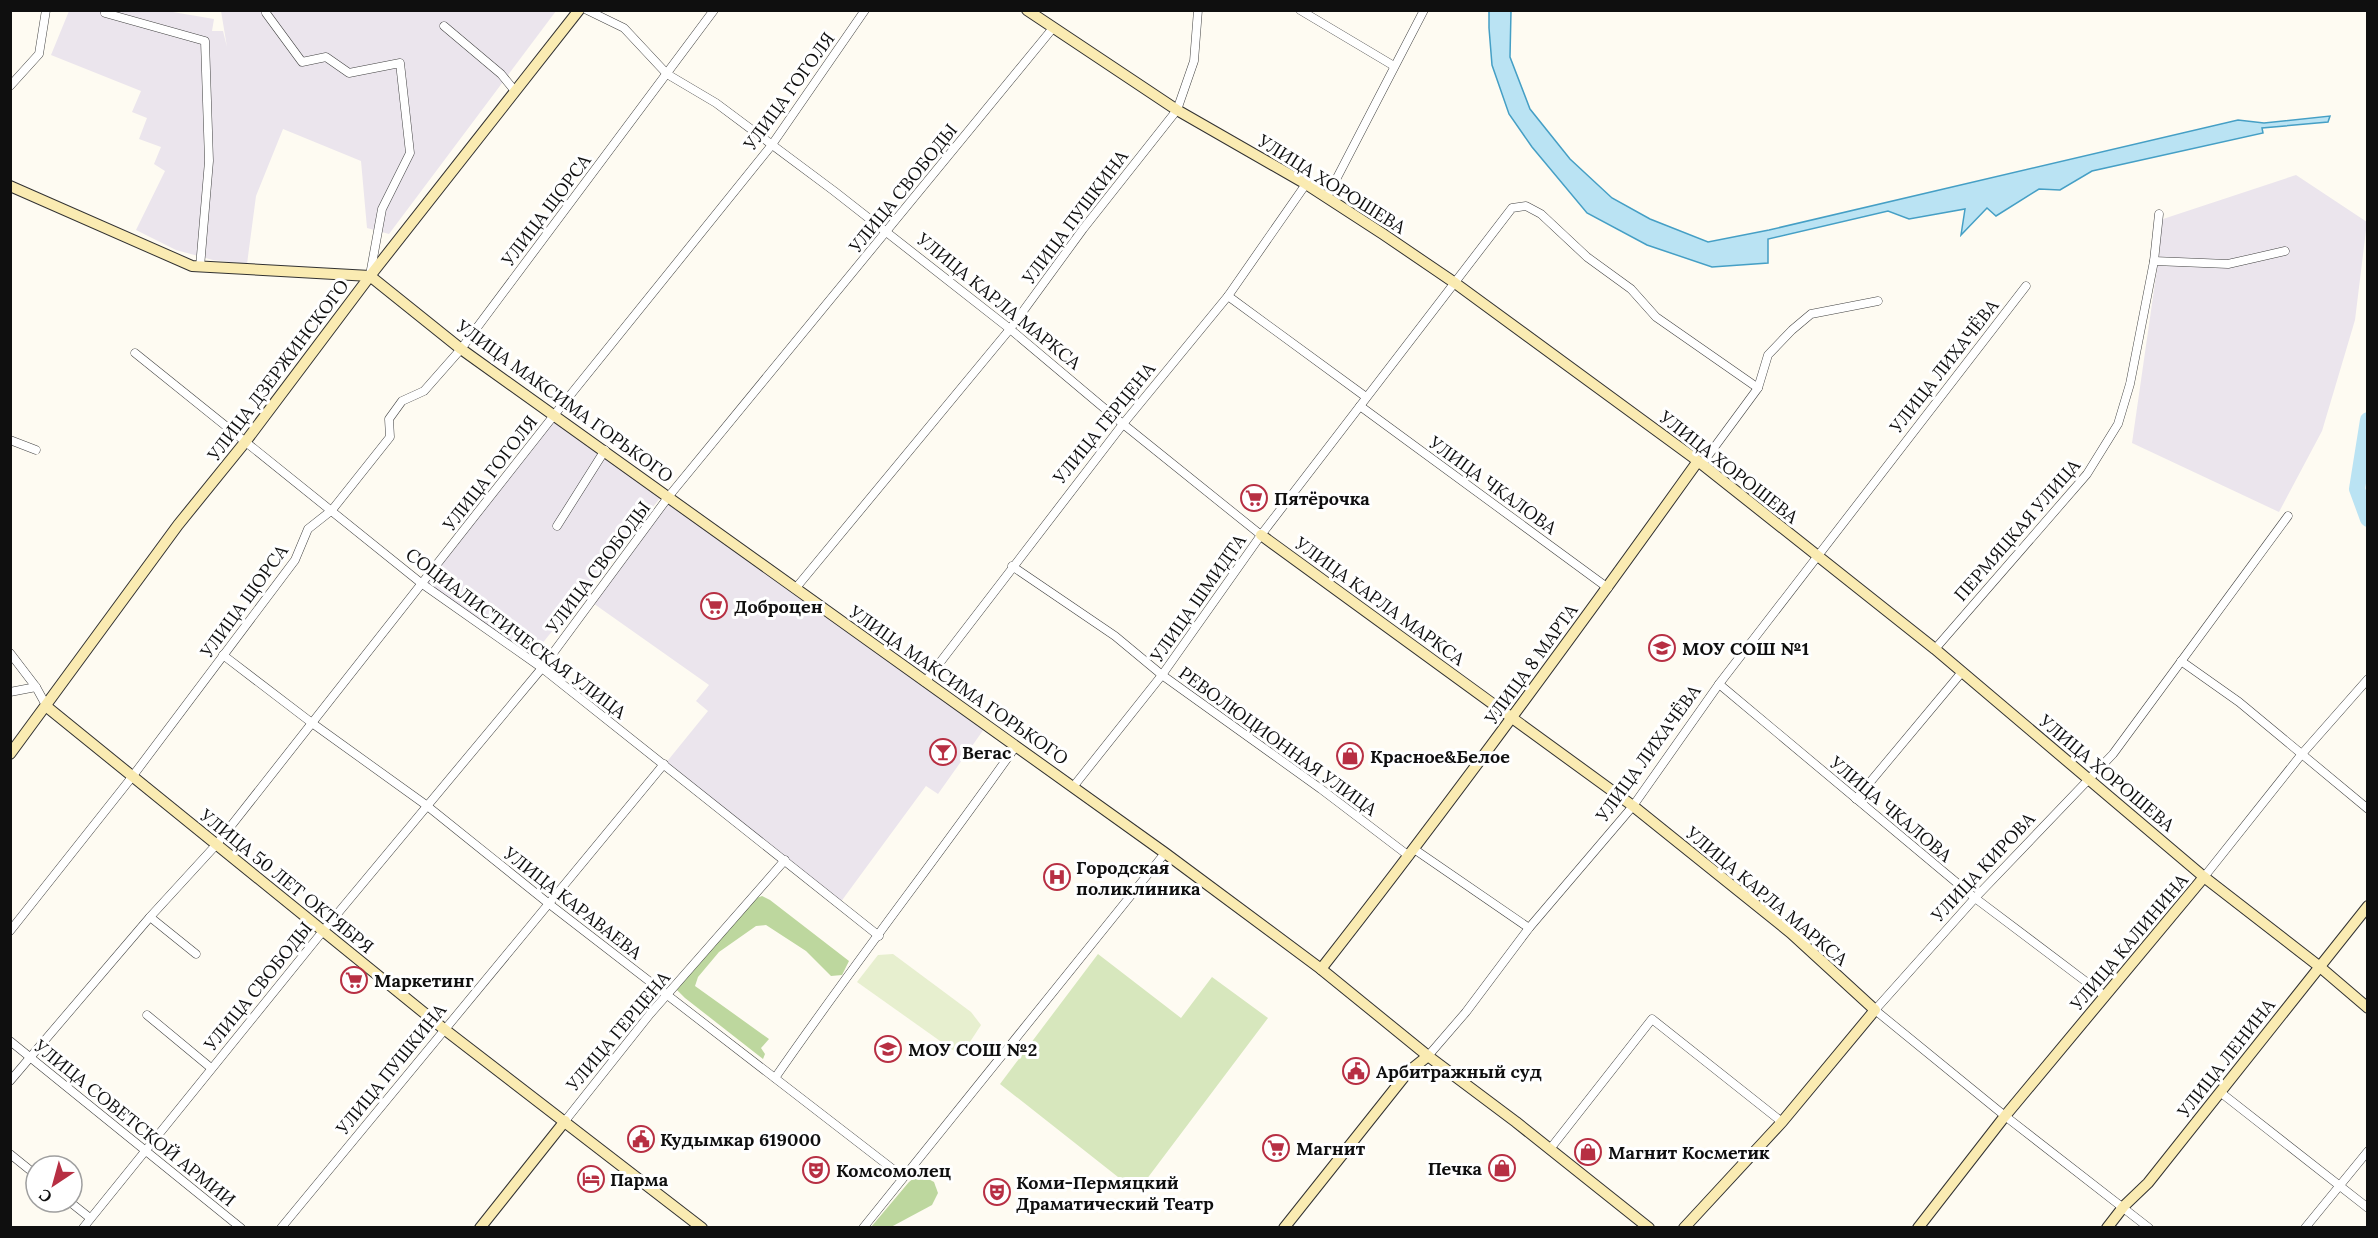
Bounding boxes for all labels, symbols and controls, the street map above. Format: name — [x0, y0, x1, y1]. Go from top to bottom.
street label: УЛИЦА ГОГОЛЯ — [738, 28, 839, 155]
street label: УЛИЦА СВОБОДЫ — [843, 119, 962, 258]
street label: УЛИЦА ХОРОШЕВА — [1253, 129, 1411, 239]
street label: УЛИЦА ПУШКИНА — [1016, 145, 1133, 289]
street label: УЛИЦА ЩОРСА — [496, 149, 596, 271]
street label: УЛИЦА КАРЛА МАРКСА — [911, 227, 1086, 375]
street label: УЛИЦА ДЗЕРЖИНСКОГО — [202, 275, 354, 466]
street label: УЛИЦА ЛИХАЧЁВА — [1884, 294, 2004, 438]
street label: УЛИЦА МАКСИМА ГОРЬКОГО — [451, 314, 678, 487]
street label: УЛИЦА ГЕРЦЕНА — [1047, 357, 1160, 489]
street label: УЛИЦА ХОРОШЕВА — [1654, 405, 1804, 529]
street label: УЛИЦА ГОГОЛЯ — [437, 411, 542, 536]
street label: УЛИЦА ЧКАЛОВА — [1424, 430, 1562, 540]
street label: ПЕРМЯЦКАЯ УЛИЦА — [1949, 454, 2086, 606]
supermarket icon: Пятёрочка — [1239, 483, 1269, 513]
place label: Пятёрочка — [1274, 487, 1370, 510]
street label: УЛИЦА СВОБОДЫ — [540, 496, 655, 638]
street label: УЛИЦА ШМИДТА — [1145, 529, 1251, 667]
street label: УЛИЦА КАРЛА МАРКСА — [1290, 531, 1470, 671]
street label: УЛИЦА ЩОРСА — [195, 539, 293, 663]
street label: СОЦИАЛИСТИЧЕСКАЯ УЛИЦА — [401, 543, 631, 724]
supermarket icon: Доброцен — [699, 591, 729, 621]
place label: Доброцен — [734, 595, 823, 618]
street label: УЛИЦА 8 МАРТА — [1479, 599, 1583, 730]
street label: УЛИЦА МАКСИМА ГОРЬКОГО — [844, 600, 1073, 770]
school or university icon: МОУ СОШ №1 — [1647, 633, 1677, 663]
place label: МОУ СОШ №1 — [1682, 637, 1809, 660]
street label: РЕВОЛЮЦИОННАЯ УЛИЦА — [1174, 661, 1382, 821]
street label: УЛИЦА ЛИХАЧЁВА — [1590, 680, 1706, 827]
street label: УЛИЦА ХОРОШЕВА — [2034, 709, 2180, 837]
bar icon: Вегас — [928, 737, 958, 767]
place label: Вегас — [962, 741, 1012, 764]
shop icon: Красное&Белое — [1335, 741, 1365, 771]
place label: Красное&Белое — [1370, 745, 1510, 768]
street label: УЛИЦА ЧКАЛОВА — [1824, 751, 1957, 867]
street label: УЛИЦА 50 ЛЕТ ОКТЯБРЯ — [195, 803, 379, 958]
street label: УЛИЦА КИРОВА — [1926, 807, 2040, 927]
street label: УЛИЦА КАРЛА МАРКСА — [1680, 821, 1853, 971]
street label: УЛИЦА КАРАВАЕВА — [498, 841, 647, 965]
place label: Городская поликлиника — [1076, 856, 1201, 900]
hospital icon: Городская поликлиника — [1042, 862, 1072, 892]
street label: УЛИЦА КАЛИНИНА — [2065, 868, 2193, 1016]
street label: УЛИЦА СВОБОДЫ — [198, 917, 317, 1056]
supermarket icon: Маркетинг — [339, 965, 369, 995]
street label: УЛИЦА ГЕРЦЕНА — [561, 966, 675, 1096]
place label: Маркетинг — [374, 969, 474, 992]
street label: УЛИЦА ЛЕНИНА — [2172, 993, 2280, 1123]
street label: УЛИЦА ПУШКИНА — [330, 998, 451, 1140]
school or university icon: МОУ СОШ №2 — [873, 1034, 903, 1064]
street label: УЛИЦА СОВЕТСКОЙ АРМИИ — [30, 1035, 240, 1211]
place label: МОУ СОШ №2 — [908, 1038, 1037, 1061]
public building icon: Арбитражный суд — [1341, 1056, 1371, 1086]
place label: Арбитражный суд — [1376, 1060, 1542, 1083]
public building icon: Кудымкар 619000 — [626, 1124, 656, 1154]
place label: Кудымкар 619000 — [660, 1128, 821, 1151]
supermarket icon: Магнит — [1261, 1133, 1291, 1163]
place label: Магнит — [1296, 1137, 1366, 1160]
shop icon: Магнит Косметик — [1573, 1137, 1603, 1167]
place label: Магнит Косметик — [1608, 1141, 1770, 1164]
shop icon: Печка — [1487, 1153, 1517, 1183]
north arrow — [24, 1154, 84, 1214]
theatre icon: Комсомолец — [801, 1155, 831, 1185]
place label: Печка — [1428, 1157, 1483, 1180]
place label: Комсомолец — [836, 1159, 951, 1182]
hotel icon: Парма — [576, 1164, 606, 1194]
place label: Парма — [610, 1168, 669, 1191]
place label: Коми-Пермяцкий Драматический Театр — [1016, 1171, 1214, 1215]
theatre icon: Коми-Пермяцкий Драматический Театр — [982, 1177, 1012, 1207]

